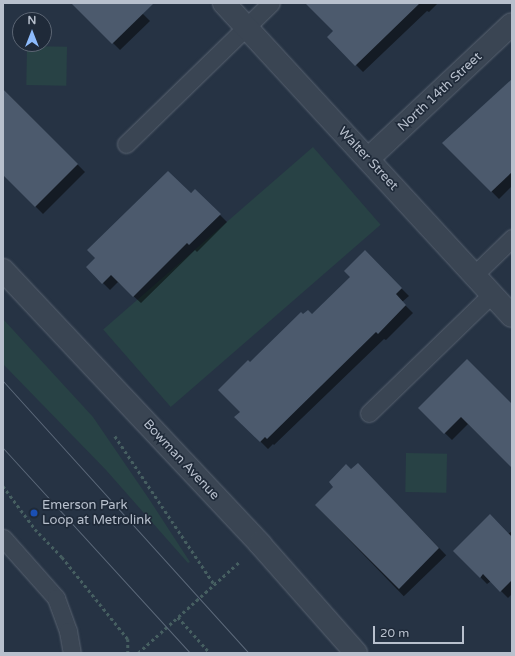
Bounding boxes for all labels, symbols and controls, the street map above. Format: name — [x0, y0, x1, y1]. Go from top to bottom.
north arrow — [12, 12, 52, 52]
text: N — [28, 14, 36, 27]
street label: North 14th Street — [395, 49, 485, 135]
street label: Walter Street — [335, 124, 401, 194]
street label: Bowman Avenue — [140, 417, 222, 503]
place label: Emerson Park Loop at Metrolink — [42, 498, 151, 529]
marker: Emerson Park Loop at Metrolink — [29, 508, 39, 518]
scale bar — [375, 618, 466, 644]
text: 20 m — [380, 626, 409, 640]

